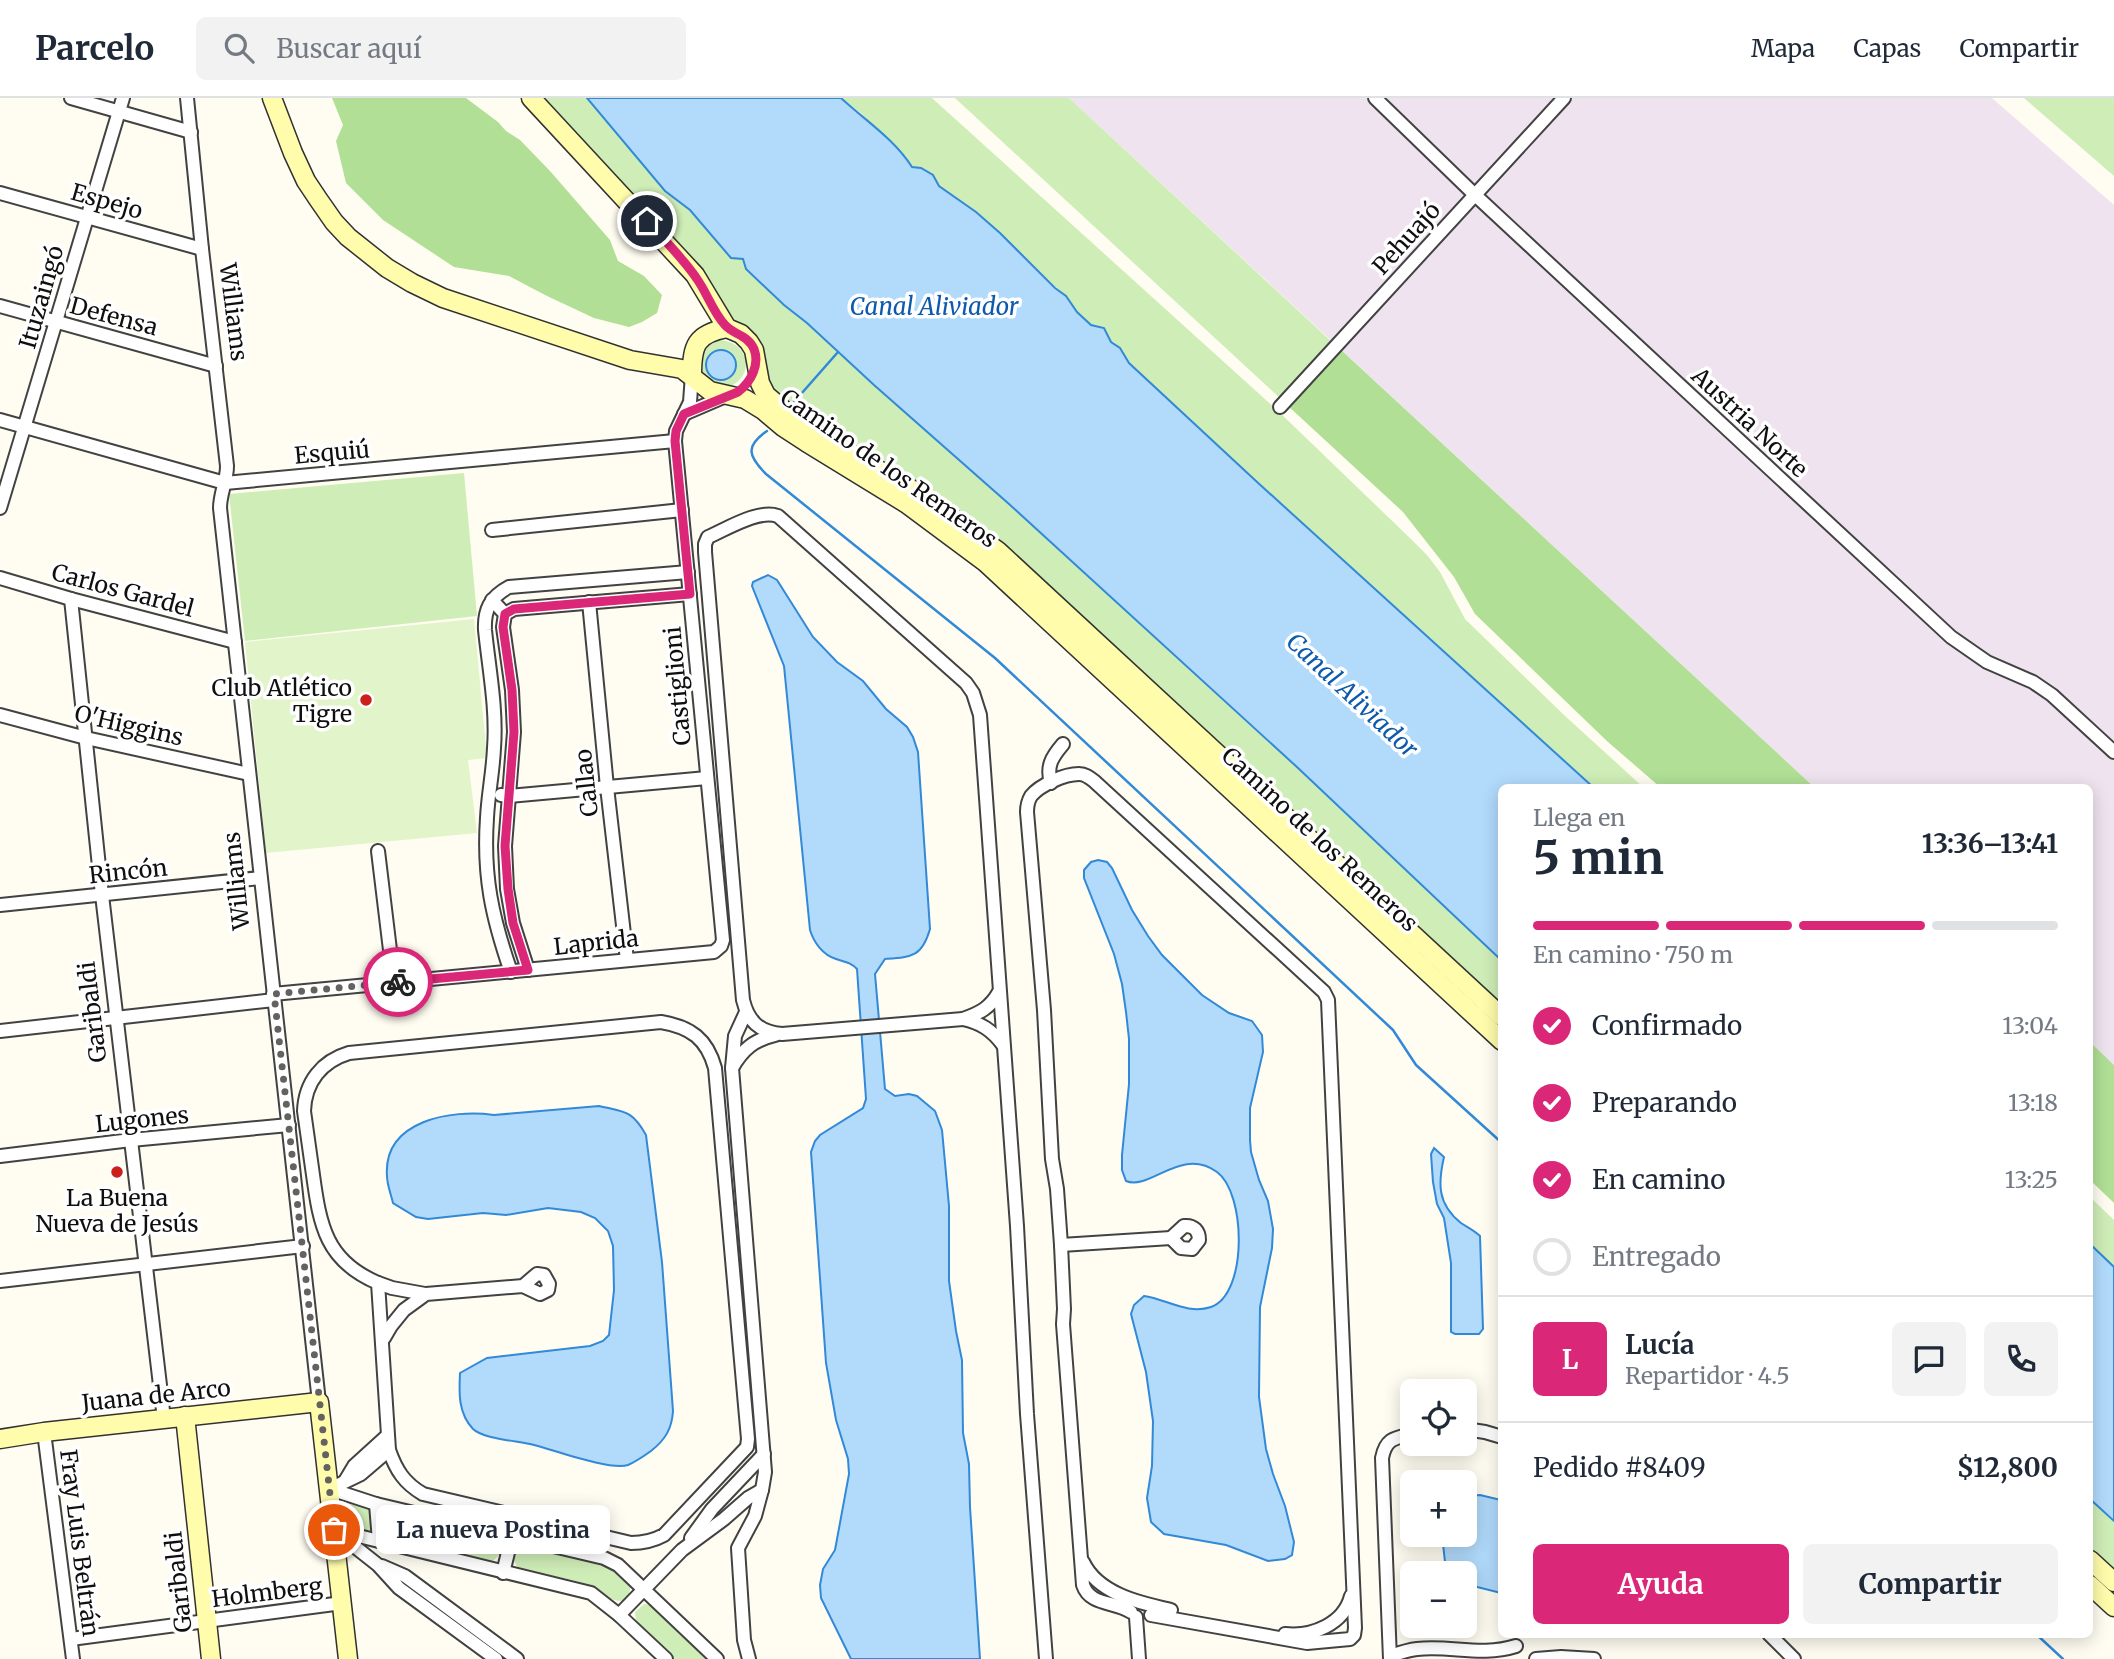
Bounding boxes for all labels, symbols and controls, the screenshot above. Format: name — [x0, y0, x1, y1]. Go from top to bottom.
search box — [196, 17, 686, 80]
text: Parcelo — [35, 28, 154, 69]
icon: search — [220, 29, 258, 67]
text: Buscar aquí — [276, 32, 422, 65]
text: Mapa — [1751, 33, 1815, 64]
text: Capas — [1853, 33, 1921, 64]
text: Compartir — [1959, 33, 2079, 64]
street label: Espejo — [68, 177, 146, 225]
pin — [617, 191, 677, 251]
street label: Pehuajó — [1366, 196, 1446, 280]
icon: home — [628, 202, 666, 240]
street label: Ituzaingó — [12, 242, 70, 352]
street label: Williams — [213, 260, 254, 363]
street label: Defensa — [67, 290, 161, 342]
water label: Canal Aliviador — [849, 291, 1020, 322]
street label: Austria Norte — [1685, 360, 1814, 483]
street label: Camino de los Remeros — [775, 382, 1003, 554]
street label: Esquiú — [293, 434, 371, 470]
street label: Carlos Gardel — [49, 557, 197, 623]
street label: Castiglioni — [657, 625, 697, 747]
water label: Canal Aliviador — [1280, 626, 1425, 765]
place label: Club Atlético Tigre — [212, 673, 352, 728]
marker: Club Atlético Tigre — [358, 692, 374, 708]
street label: O'Higgins — [72, 698, 186, 752]
street label: Camino de los Remeros — [1216, 741, 1424, 937]
street label: Callao — [568, 748, 604, 818]
text: Llega en — [1533, 803, 1625, 832]
text: 13:36–13:41 — [1922, 827, 2058, 860]
text: 5 min — [1533, 829, 1664, 887]
street label: Williams — [216, 831, 256, 932]
street label: Rincón — [87, 852, 169, 890]
street label: Laprida — [552, 923, 640, 961]
text: En camino · 750 m — [1533, 940, 1733, 969]
courier — [363, 947, 433, 1017]
street label: Garibaldi — [71, 960, 113, 1064]
icon: bike — [379, 963, 417, 1001]
icon: check — [1533, 1007, 1571, 1045]
text: Confirmado — [1592, 1009, 1742, 1042]
text: 13:04 — [2002, 1011, 2058, 1040]
icon: check — [1533, 1084, 1571, 1122]
text: Preparando — [1592, 1086, 1737, 1119]
text: 13:18 — [2008, 1088, 2058, 1117]
street label: Lugones — [94, 1100, 190, 1138]
icon: check — [1533, 1161, 1571, 1199]
text: En camino — [1592, 1163, 1725, 1196]
marker: La Buena Nueva de Jesús — [109, 1164, 125, 1180]
text: 13:25 — [2005, 1165, 2058, 1194]
place label: La Buena Nueva de Jesús — [36, 1183, 199, 1238]
text: Entregado — [1592, 1240, 1721, 1273]
button: chat — [1892, 1322, 1966, 1396]
button: phone — [1984, 1322, 2058, 1396]
text: Lucía — [1625, 1328, 1694, 1361]
text: L — [1562, 1343, 1578, 1376]
text: Repartidor · 4.5 — [1625, 1361, 1790, 1390]
street label: Juana de Arco — [79, 1373, 232, 1417]
map controls — [1400, 1379, 1477, 1638]
button: locate — [1400, 1379, 1477, 1456]
street label: Fray Luis Beltrán — [54, 1448, 106, 1638]
text: Pedido #8409 — [1533, 1451, 1706, 1484]
text: $12,800 — [1957, 1451, 2058, 1484]
button: + — [1400, 1470, 1477, 1547]
pin — [304, 1500, 364, 1560]
callout: La nueva Postina — [376, 1506, 610, 1554]
icon: bag — [315, 1511, 353, 1549]
text: La nueva Postina — [396, 1515, 590, 1544]
street label: Garibaldi — [158, 1530, 198, 1634]
button: Ayuda — [1533, 1544, 1789, 1624]
button: Compartir — [1803, 1544, 2058, 1624]
button: − — [1400, 1561, 1477, 1638]
street label: Holmberg — [210, 1571, 324, 1613]

